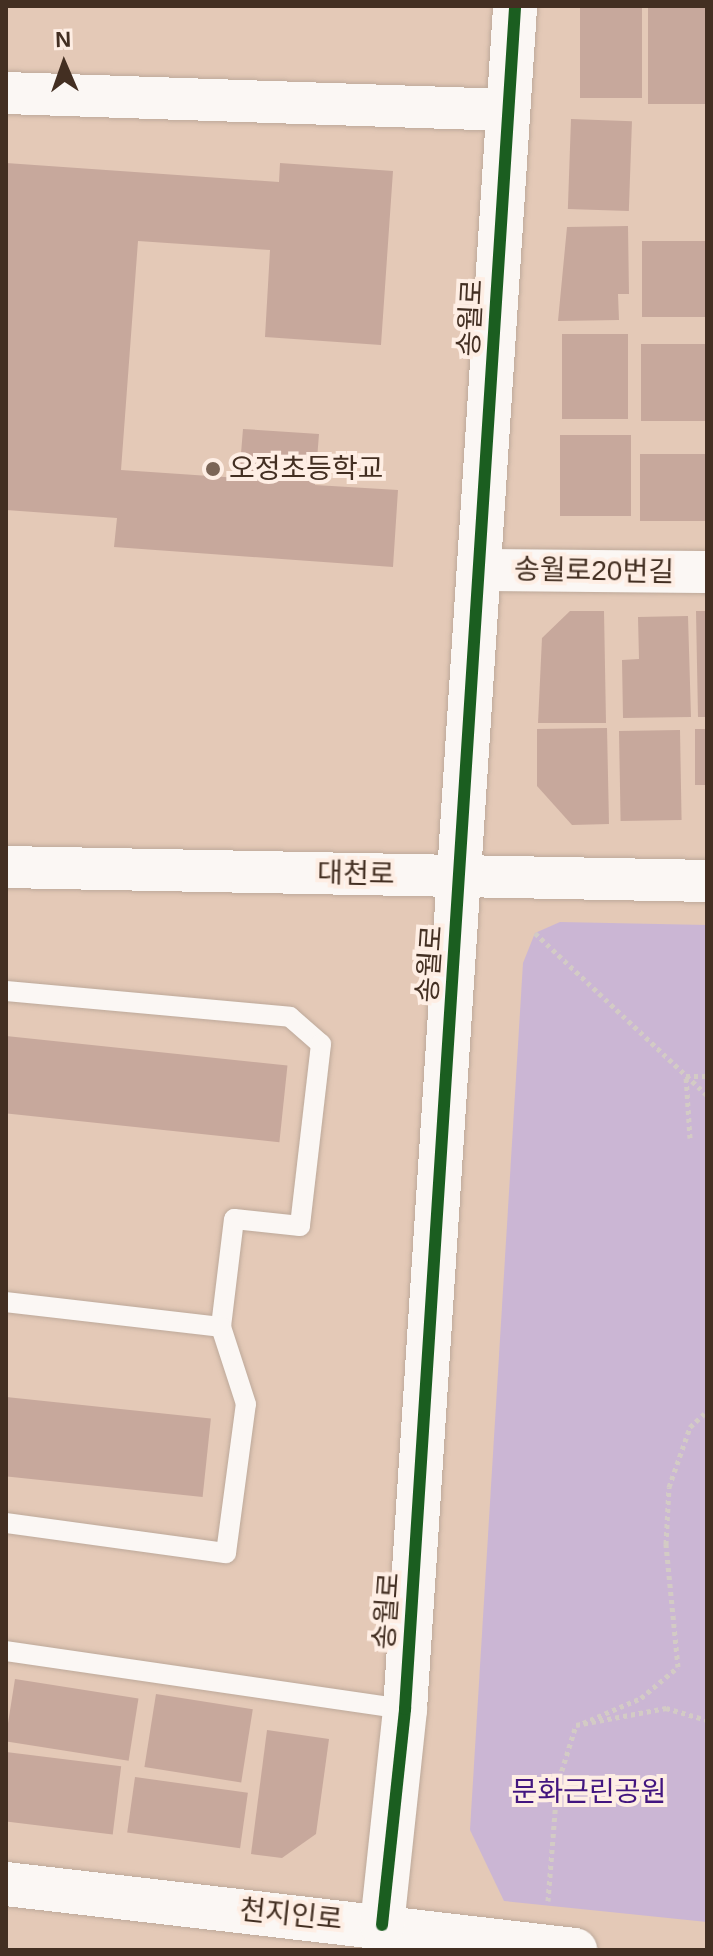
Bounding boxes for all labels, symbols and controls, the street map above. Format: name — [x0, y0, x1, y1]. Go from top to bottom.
north arrow — [24, 24, 104, 104]
text: N — [55, 27, 72, 52]
street label: 송월로 — [452, 279, 490, 357]
place label: 오정초등학교 — [229, 452, 384, 486]
marker: 오정초등학교 — [204, 460, 222, 478]
street label: 송월로20번길 — [514, 553, 674, 589]
street label: 대천로 — [317, 857, 395, 891]
street label: 송월로 — [411, 924, 449, 1004]
street label: 송월로 — [368, 1571, 406, 1651]
park label: 문화근린공원 — [512, 1775, 666, 1809]
street label: 천지인로 — [238, 1893, 344, 1937]

